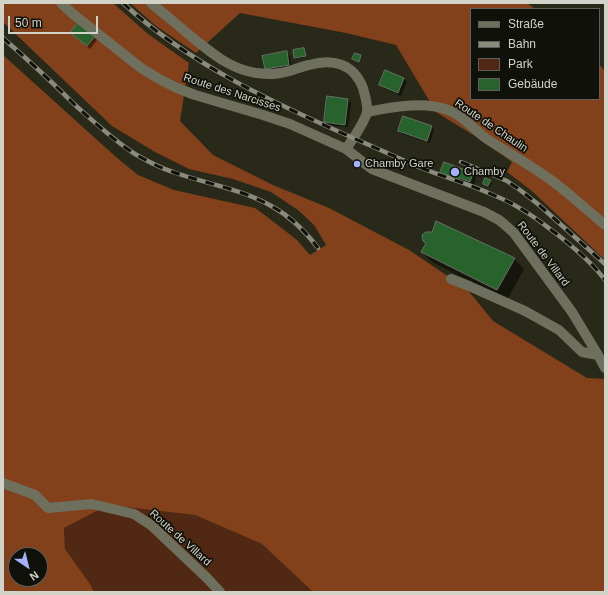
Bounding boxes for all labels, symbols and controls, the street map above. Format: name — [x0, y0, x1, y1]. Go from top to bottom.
scale bar — [10, 8, 100, 34]
legend — [470, 8, 600, 100]
text: 50 m — [15, 16, 42, 30]
text: Straße — [508, 17, 544, 31]
text: Bahn — [508, 37, 536, 51]
text: Park — [508, 57, 533, 71]
street label: Route des Narcisses — [182, 71, 282, 115]
text: Gebäude — [508, 77, 557, 91]
street label: Route de Chaulin — [452, 97, 530, 155]
place label: Chamby Gare — [365, 157, 433, 171]
marker: Chamby Gare — [352, 159, 362, 169]
place label: Chamby — [464, 165, 505, 179]
marker: Chamby — [449, 166, 461, 178]
street label: Route de Villard — [514, 219, 572, 289]
street label: Route de Villard — [147, 507, 213, 569]
north arrow — [8, 547, 48, 587]
text: N — [28, 569, 41, 583]

